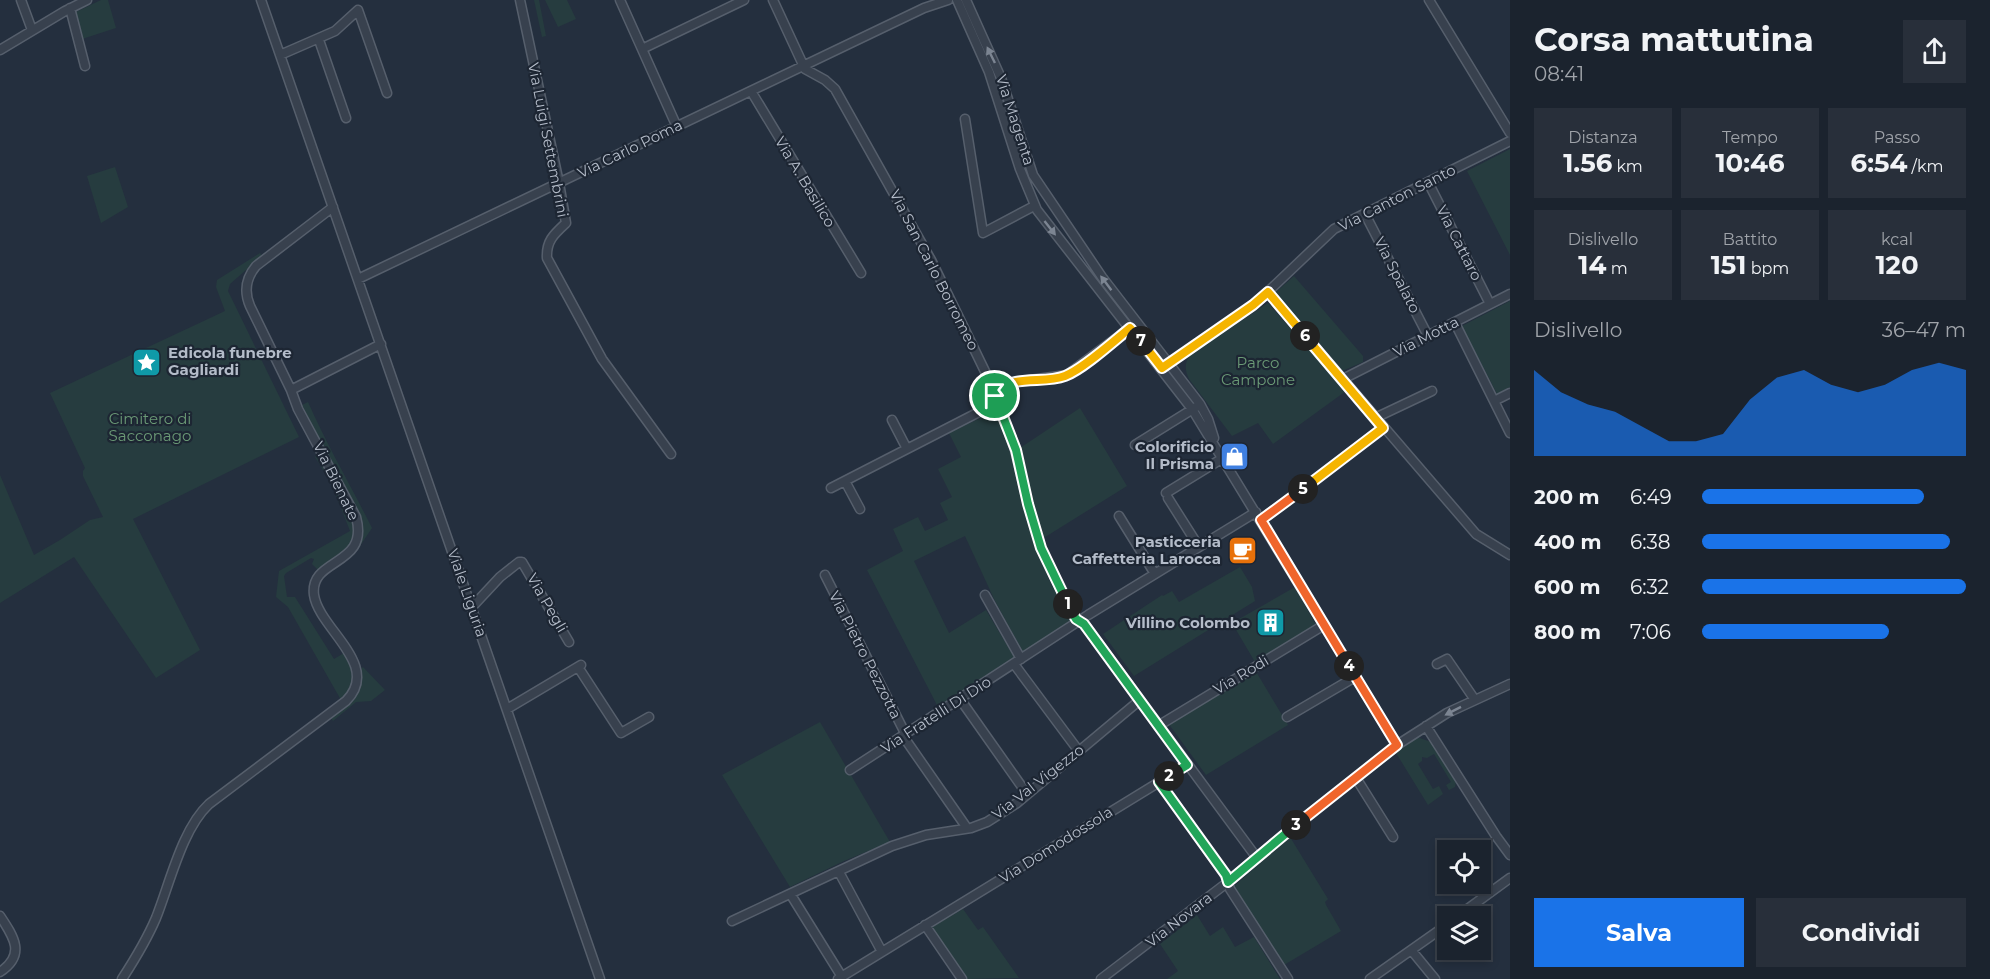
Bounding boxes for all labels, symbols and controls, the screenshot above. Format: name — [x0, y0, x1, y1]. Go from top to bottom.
text: Corsa mattutina — [1534, 19, 1814, 59]
button: share — [1903, 20, 1966, 83]
one-way arrow — [986, 46, 995, 63]
street label: Via Luigi Settembrini — [524, 61, 573, 219]
text: 08:41 — [1534, 62, 1584, 86]
street label: Via Magenta — [992, 72, 1039, 168]
street label: Via Carlo Poma — [574, 115, 685, 182]
text: Distanza — [1568, 128, 1638, 147]
text: Tempo — [1722, 128, 1778, 147]
text: Passo — [1874, 128, 1920, 147]
street label: Via A. Basilico — [771, 133, 840, 231]
text: 1.56 — [1563, 147, 1612, 179]
text: 10:46 — [1715, 147, 1785, 179]
text: 6:54 — [1851, 147, 1907, 179]
text: km — [1612, 157, 1643, 176]
text: /km — [1907, 157, 1943, 176]
street label: Via Canton Santo — [1335, 160, 1459, 235]
street label: Via San Carlo Borromeo — [886, 186, 983, 353]
street label: Via Cattaro — [1432, 202, 1487, 284]
one-way arrow — [1043, 221, 1055, 236]
text: Dislivello — [1568, 230, 1638, 249]
text: Battito — [1723, 230, 1777, 249]
text: kcal — [1881, 230, 1913, 249]
street label: Via Spalato — [1370, 233, 1425, 316]
text: 14 — [1578, 249, 1606, 281]
text: 151 — [1711, 249, 1746, 281]
text: 120 — [1875, 249, 1919, 281]
text: m — [1606, 259, 1628, 278]
text: bpm — [1746, 259, 1789, 278]
one-way arrow — [1101, 275, 1113, 290]
street label: Via Motta — [1390, 312, 1462, 361]
text: Dislivello — [1534, 318, 1622, 342]
text: 36–47 m — [1882, 318, 1966, 342]
pin: 6 — [1290, 321, 1320, 351]
pin: 7 — [1126, 326, 1156, 356]
text: 6 — [1300, 326, 1310, 345]
text: 7 — [1136, 331, 1146, 350]
place label: Edicola funebre Gagliardi — [168, 343, 292, 379]
place icon: Edicola funebre Gagliardi — [131, 346, 163, 378]
park label: Parco Campone — [1221, 353, 1295, 389]
pin — [969, 370, 1020, 421]
icon: arrive — [978, 379, 1011, 412]
park label: Cimitero di Sacconago — [109, 409, 191, 445]
place label: Colorificio Il Prisma — [1135, 437, 1214, 473]
street label: Via Bienate — [309, 438, 364, 523]
shop icon: Colorificio Il Prisma — [1219, 440, 1251, 472]
pin: 5 — [1288, 474, 1318, 504]
text: 5 — [1298, 479, 1308, 498]
text: 200 m — [1534, 485, 1600, 509]
text: 6:49 — [1630, 485, 1672, 509]
text: 400 m — [1534, 530, 1602, 554]
text: 6:38 — [1630, 530, 1670, 554]
place label: Pasticceria Caffetteria Larocca — [1072, 532, 1221, 568]
cafe icon: Pasticceria Caffetteria Larocca — [1226, 535, 1258, 567]
street label: Viale Liguria — [443, 546, 491, 639]
street label: Via Pegli — [523, 570, 572, 636]
text: 600 m — [1534, 575, 1601, 599]
text: 6:32 — [1630, 575, 1669, 599]
street label: Via Pietro Pezzotta — [825, 588, 906, 722]
pin: 1 — [1053, 589, 1083, 619]
text: 1 — [1065, 594, 1071, 613]
building icon: Villino Colombo — [1255, 607, 1287, 639]
place label: Villino Colombo — [1125, 613, 1250, 632]
text: 800 m — [1534, 620, 1601, 644]
text: 7:06 — [1630, 620, 1671, 644]
street label: Via Rodi — [1209, 651, 1272, 699]
pin: 4 — [1334, 651, 1364, 681]
text: 4 — [1343, 656, 1355, 675]
street label: Via Fratelli Di Dio — [877, 672, 994, 757]
one-way arrow — [1444, 705, 1462, 715]
street label: Via Val Vigezzo — [988, 740, 1088, 823]
pin: 2 — [1154, 761, 1184, 791]
text: 2 — [1164, 766, 1174, 785]
street label: Via Domodossola — [995, 802, 1116, 887]
pin: 3 — [1281, 810, 1311, 840]
text: 3 — [1291, 815, 1301, 834]
map controls — [1437, 840, 1491, 960]
button: locate — [1437, 840, 1491, 894]
street label: Via Novara — [1142, 888, 1216, 952]
button: Salva — [1534, 898, 1744, 967]
button: Condividi — [1756, 898, 1966, 967]
button: layers — [1437, 906, 1491, 960]

